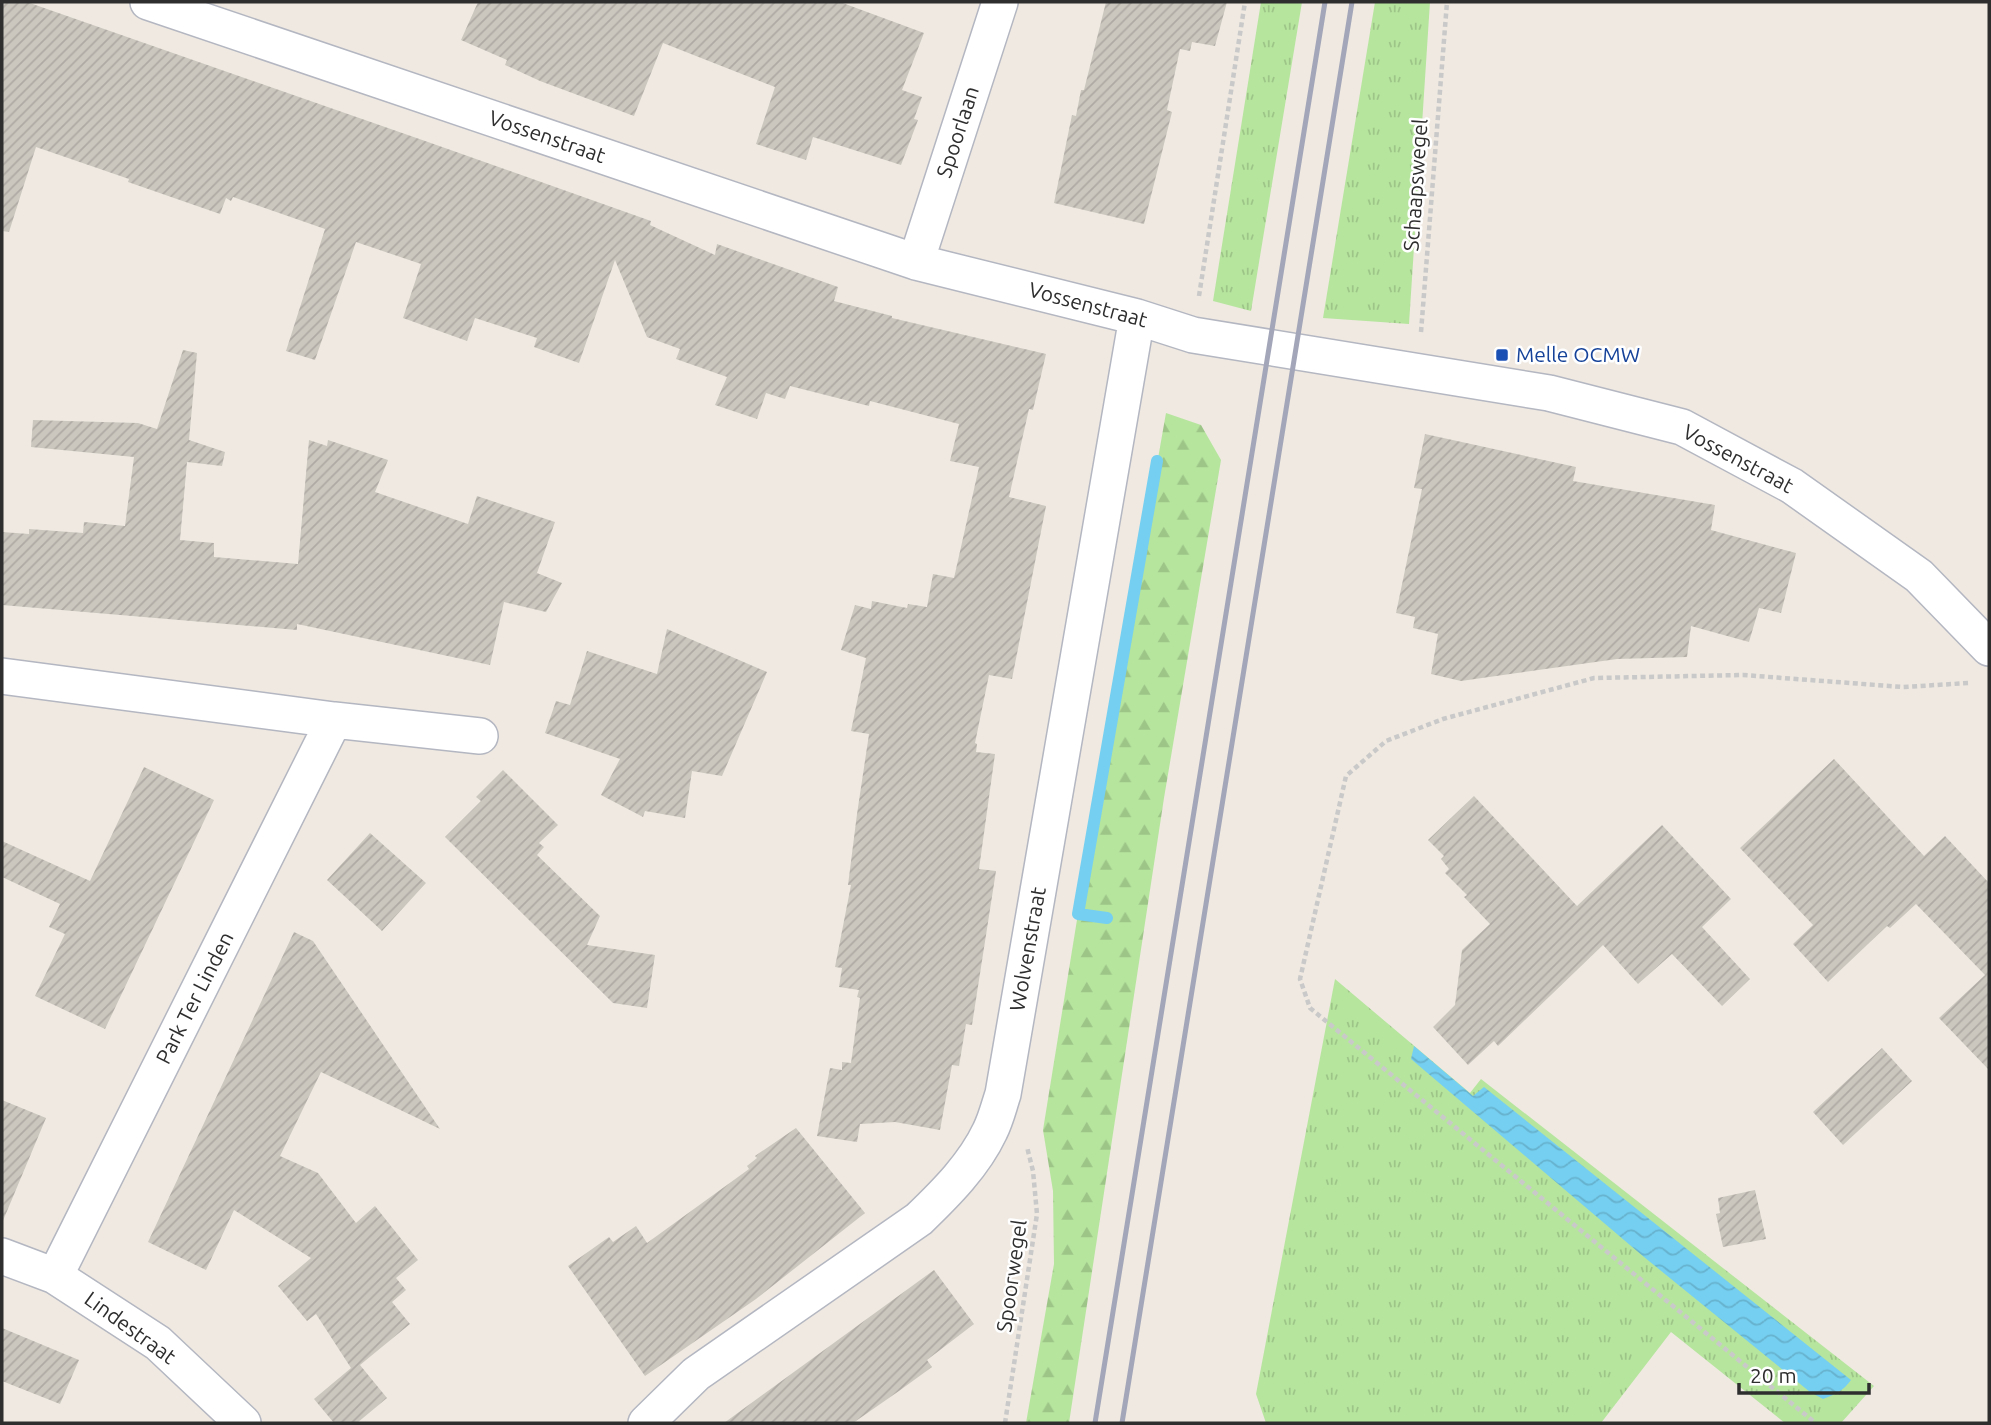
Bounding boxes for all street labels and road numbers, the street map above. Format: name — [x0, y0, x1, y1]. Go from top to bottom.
street label: Spoorlaan — [931, 83, 983, 181]
street label: Vossenstraat — [486, 105, 609, 167]
street label: Schaapswegel — [1398, 118, 1432, 252]
street label: Vossenstraat — [1026, 277, 1150, 331]
street label: Vossenstraat — [1679, 419, 1798, 497]
street label: Wolvenstraat — [1004, 885, 1050, 1013]
street label: Park Ter Linden — [150, 927, 238, 1068]
street label: Spoorwegel — [991, 1218, 1031, 1334]
street label: Lindestraat — [80, 1286, 181, 1368]

